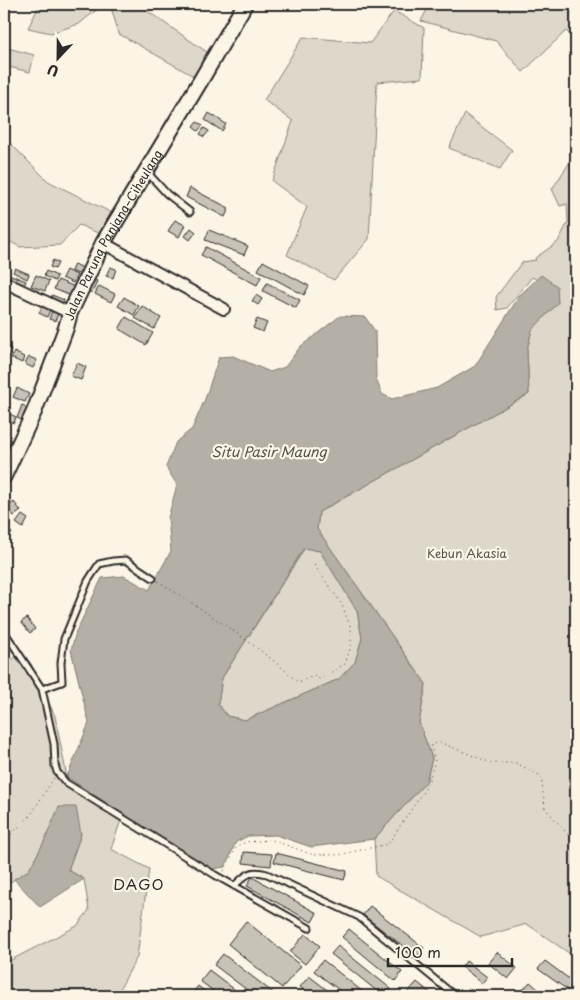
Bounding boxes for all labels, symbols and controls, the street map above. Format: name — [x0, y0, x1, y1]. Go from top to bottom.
north arrow — [32, 32, 82, 82]
text: U — [44, 59, 62, 82]
street label: Jalan Parung Panjang–Ciheulang — [59, 146, 166, 322]
water label: Situ Pasir Maung — [211, 441, 327, 462]
park label: Kebun Akasia — [427, 544, 508, 562]
district label: DAGO — [113, 872, 165, 895]
scale bar — [388, 935, 511, 967]
text: 100 m — [395, 940, 441, 963]

